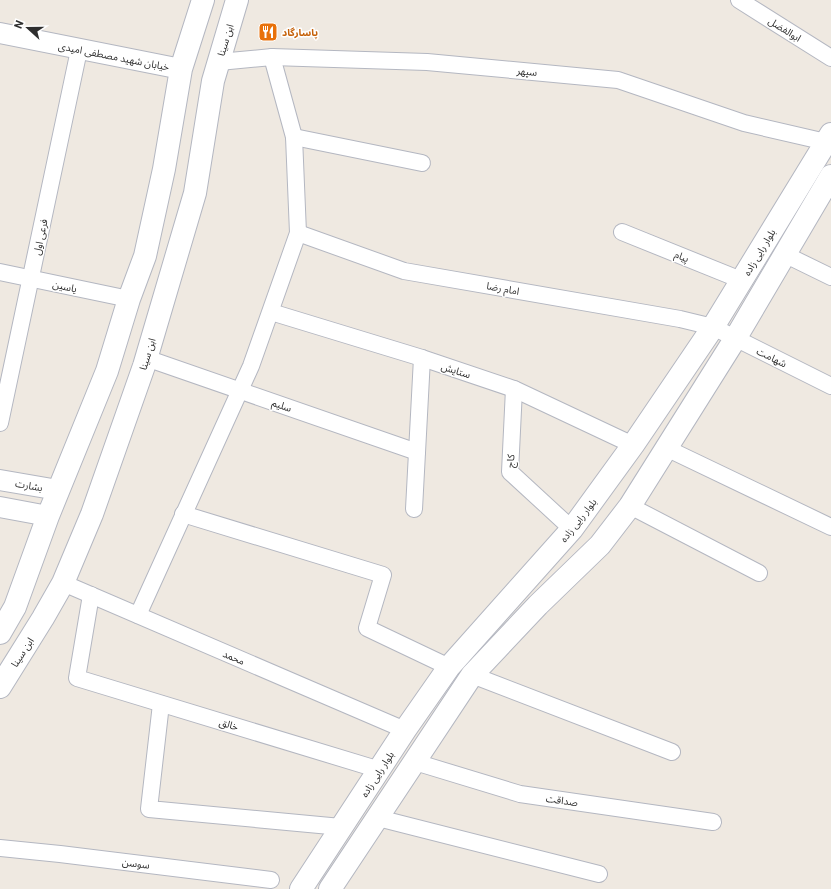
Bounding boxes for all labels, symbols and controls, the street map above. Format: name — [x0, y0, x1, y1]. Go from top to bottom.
north arrow — [8, 8, 48, 48]
street label: ابوالفضل — [766, 15, 803, 45]
text: N — [12, 18, 27, 31]
restaurant icon: پاسارگاد — [257, 21, 279, 43]
street label: ابن سینا — [215, 23, 236, 57]
place label: پاسارگاد — [282, 27, 318, 40]
street label: خیابان شهید مصطفی امیدی — [57, 40, 170, 73]
street label: سپهر — [515, 65, 538, 79]
street label: فرعی اول — [31, 217, 51, 256]
street label: بلوار رایی زاده — [741, 227, 779, 278]
street label: پیام — [672, 249, 691, 267]
street label: یاسین — [52, 279, 78, 294]
street label: امام رضا — [485, 280, 520, 300]
street label: ابن سینا — [137, 337, 158, 371]
street label: شهامت — [755, 345, 789, 369]
street label: ستایش — [440, 361, 472, 380]
street label: سلیم — [270, 397, 293, 416]
street label: کاج — [505, 453, 518, 468]
street label: بشارت — [14, 478, 44, 494]
street label: بلوار رایی زاده — [558, 496, 600, 545]
street label: ابن سینا — [9, 636, 36, 669]
street label: محمد — [221, 648, 246, 667]
street label: خالق — [218, 716, 240, 734]
street label: بلوار رایی زاده — [359, 749, 397, 800]
street label: صداقت — [545, 793, 579, 808]
street label: سوسن — [121, 856, 151, 872]

